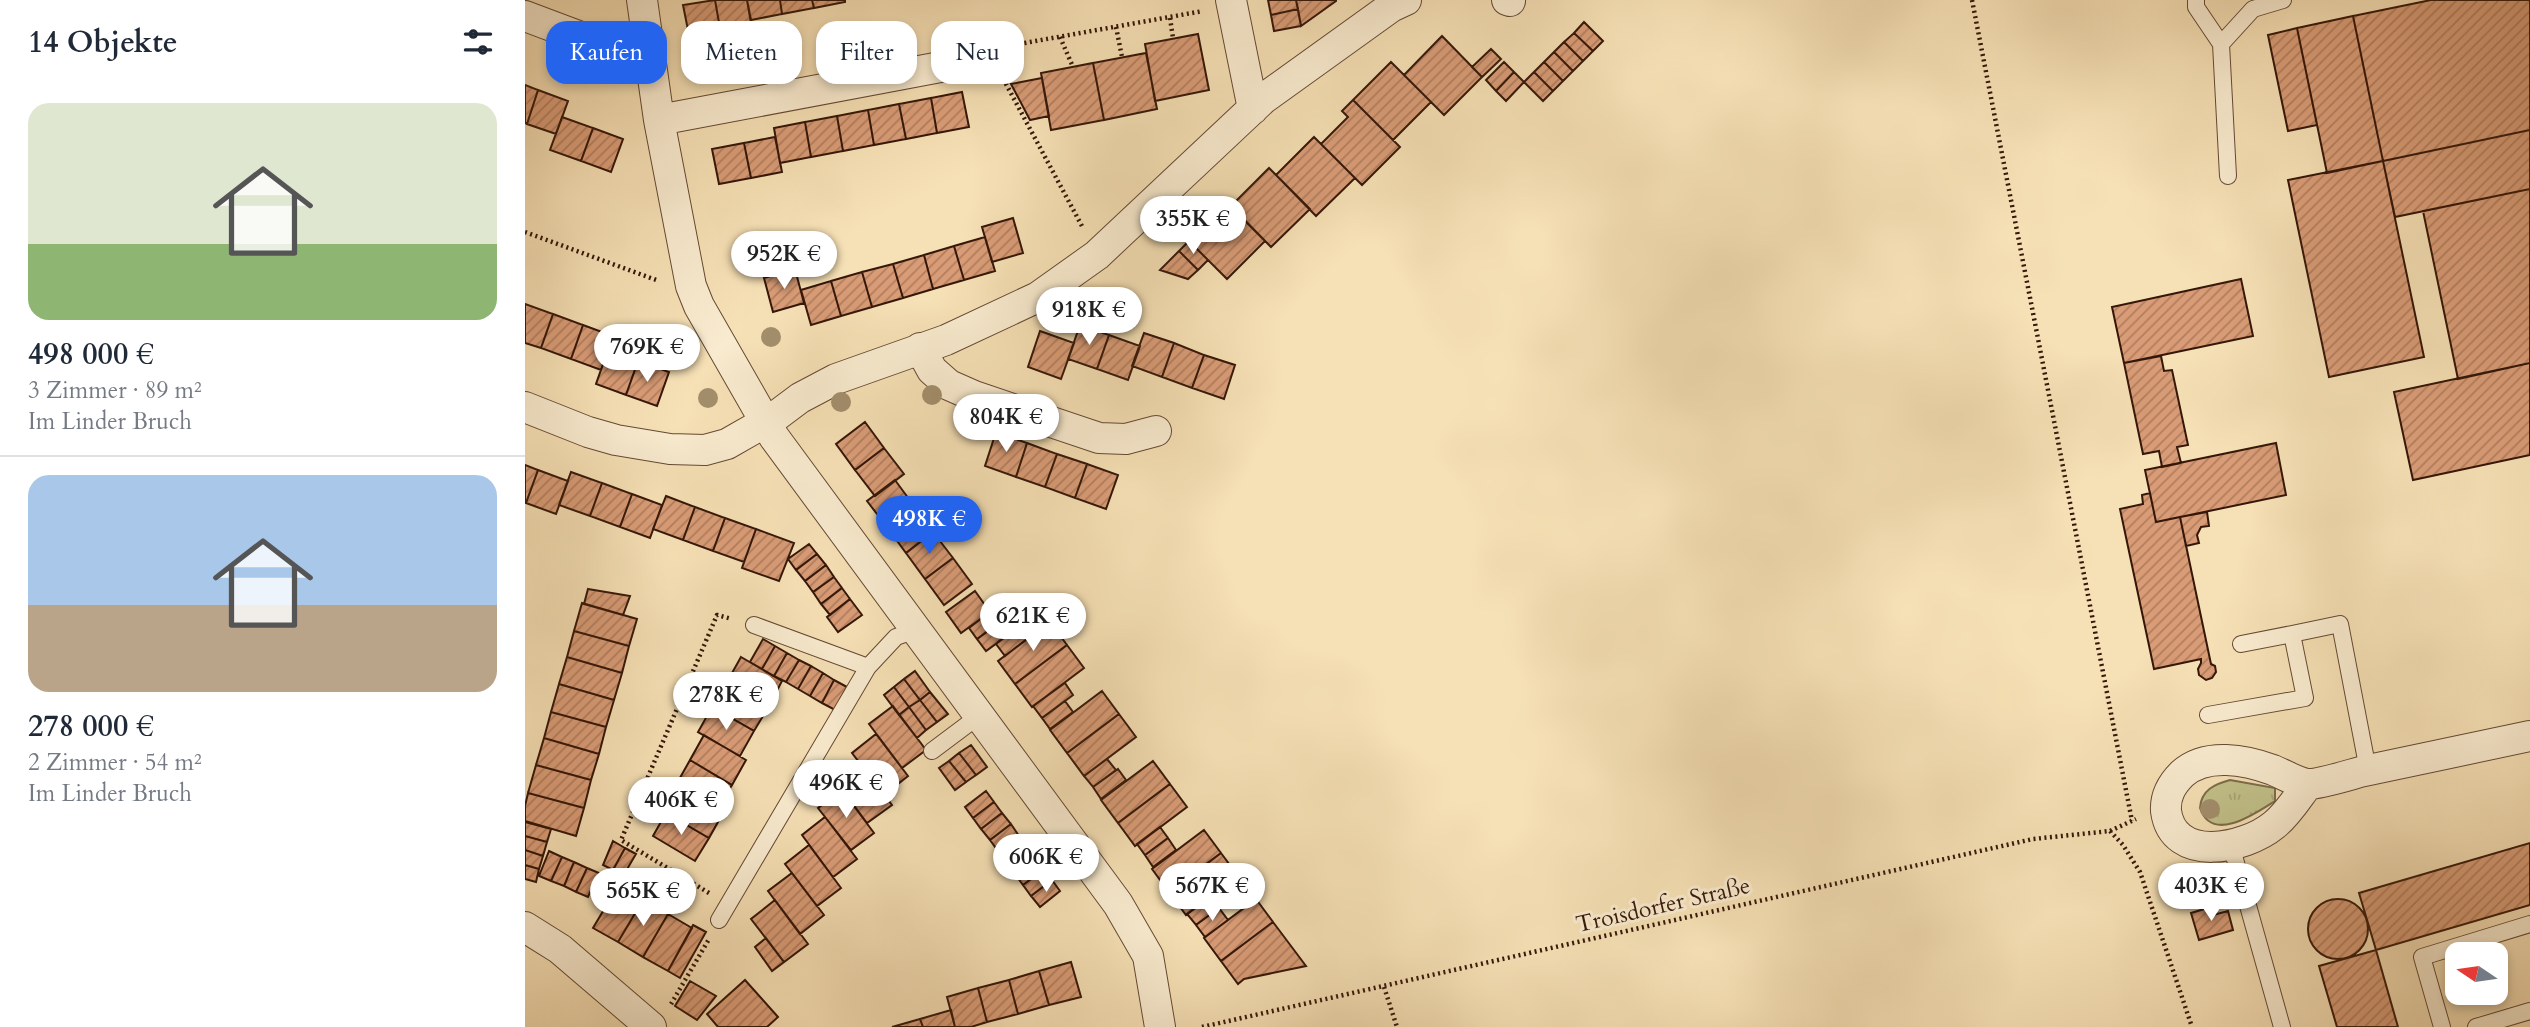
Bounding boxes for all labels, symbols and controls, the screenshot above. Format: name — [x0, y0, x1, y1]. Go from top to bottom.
chip: Kaufen — [546, 21, 667, 84]
chip: Mieten — [681, 21, 802, 84]
chip: Filter — [816, 21, 917, 84]
chip: Neu — [931, 21, 1024, 84]
text: 14 Objekte — [28, 22, 178, 63]
icon: filters — [459, 23, 497, 61]
icon: home — [200, 148, 326, 274]
pin: 355K € — [1136, 196, 1250, 256]
text: 355K € — [1156, 203, 1230, 234]
pin: 952K € — [727, 232, 841, 291]
text: 952K € — [747, 238, 821, 269]
pin: 918K € — [1032, 288, 1146, 347]
text: 918K € — [1052, 294, 1126, 325]
pin: 769K € — [590, 324, 704, 384]
text: 769K € — [610, 331, 684, 362]
text: 498 000 € — [28, 334, 154, 375]
text: 3 Zimmer · 89 m² — [28, 375, 202, 406]
pin: 804K € — [949, 394, 1063, 454]
text: 804K € — [969, 401, 1043, 432]
text: Im Linder Bruch — [28, 406, 192, 437]
pin: 498K € — [872, 496, 986, 556]
text: 498K € — [892, 503, 966, 534]
icon: home — [200, 520, 326, 646]
pin: 621K € — [976, 594, 1090, 653]
text: 621K € — [996, 600, 1070, 631]
pin: 278K € — [669, 672, 783, 732]
text: 278K € — [689, 679, 763, 710]
text: 278 000 € — [28, 706, 154, 747]
text: 2 Zimmer · 54 m² — [28, 747, 202, 778]
pin: 496K € — [789, 760, 903, 820]
text: 496K € — [809, 767, 883, 798]
text: Im Linder Bruch — [28, 778, 192, 809]
pin: 406K € — [624, 778, 738, 837]
text: 406K € — [644, 784, 718, 815]
pin: 606K € — [989, 834, 1103, 894]
text: 606K € — [1009, 841, 1083, 872]
pin: 567K € — [1155, 864, 1269, 923]
pin: 403K € — [2154, 864, 2268, 923]
pin: 565K € — [586, 869, 700, 928]
text: 567K € — [1175, 870, 1249, 901]
street label: Troisdorfer Straße — [1573, 870, 1753, 940]
text: 403K € — [2174, 870, 2248, 901]
text: 565K € — [606, 875, 680, 906]
north arrow — [2445, 942, 2508, 1004]
map controls — [2445, 942, 2508, 1005]

